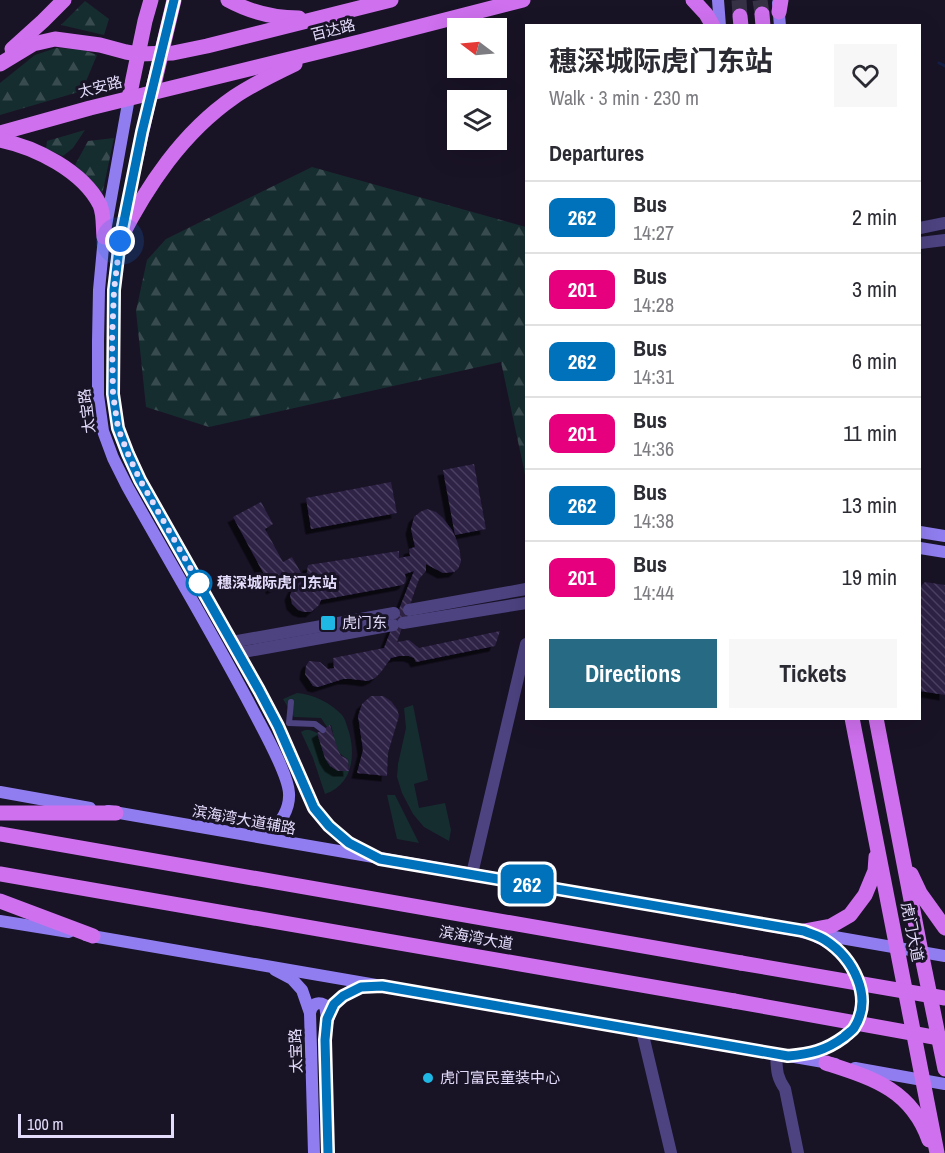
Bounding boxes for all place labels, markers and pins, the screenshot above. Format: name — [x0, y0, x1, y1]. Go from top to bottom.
marker: 穗深城际虎门东站 — [186, 570, 212, 596]
place label: 穗深城际虎门东站 — [217, 572, 337, 593]
place label: 虎门东 — [342, 612, 387, 633]
marker: 虎门东 — [319, 614, 337, 632]
place label: 虎门富民童装中心 — [440, 1067, 560, 1088]
marker: 虎门富民童装中心 — [421, 1071, 435, 1085]

